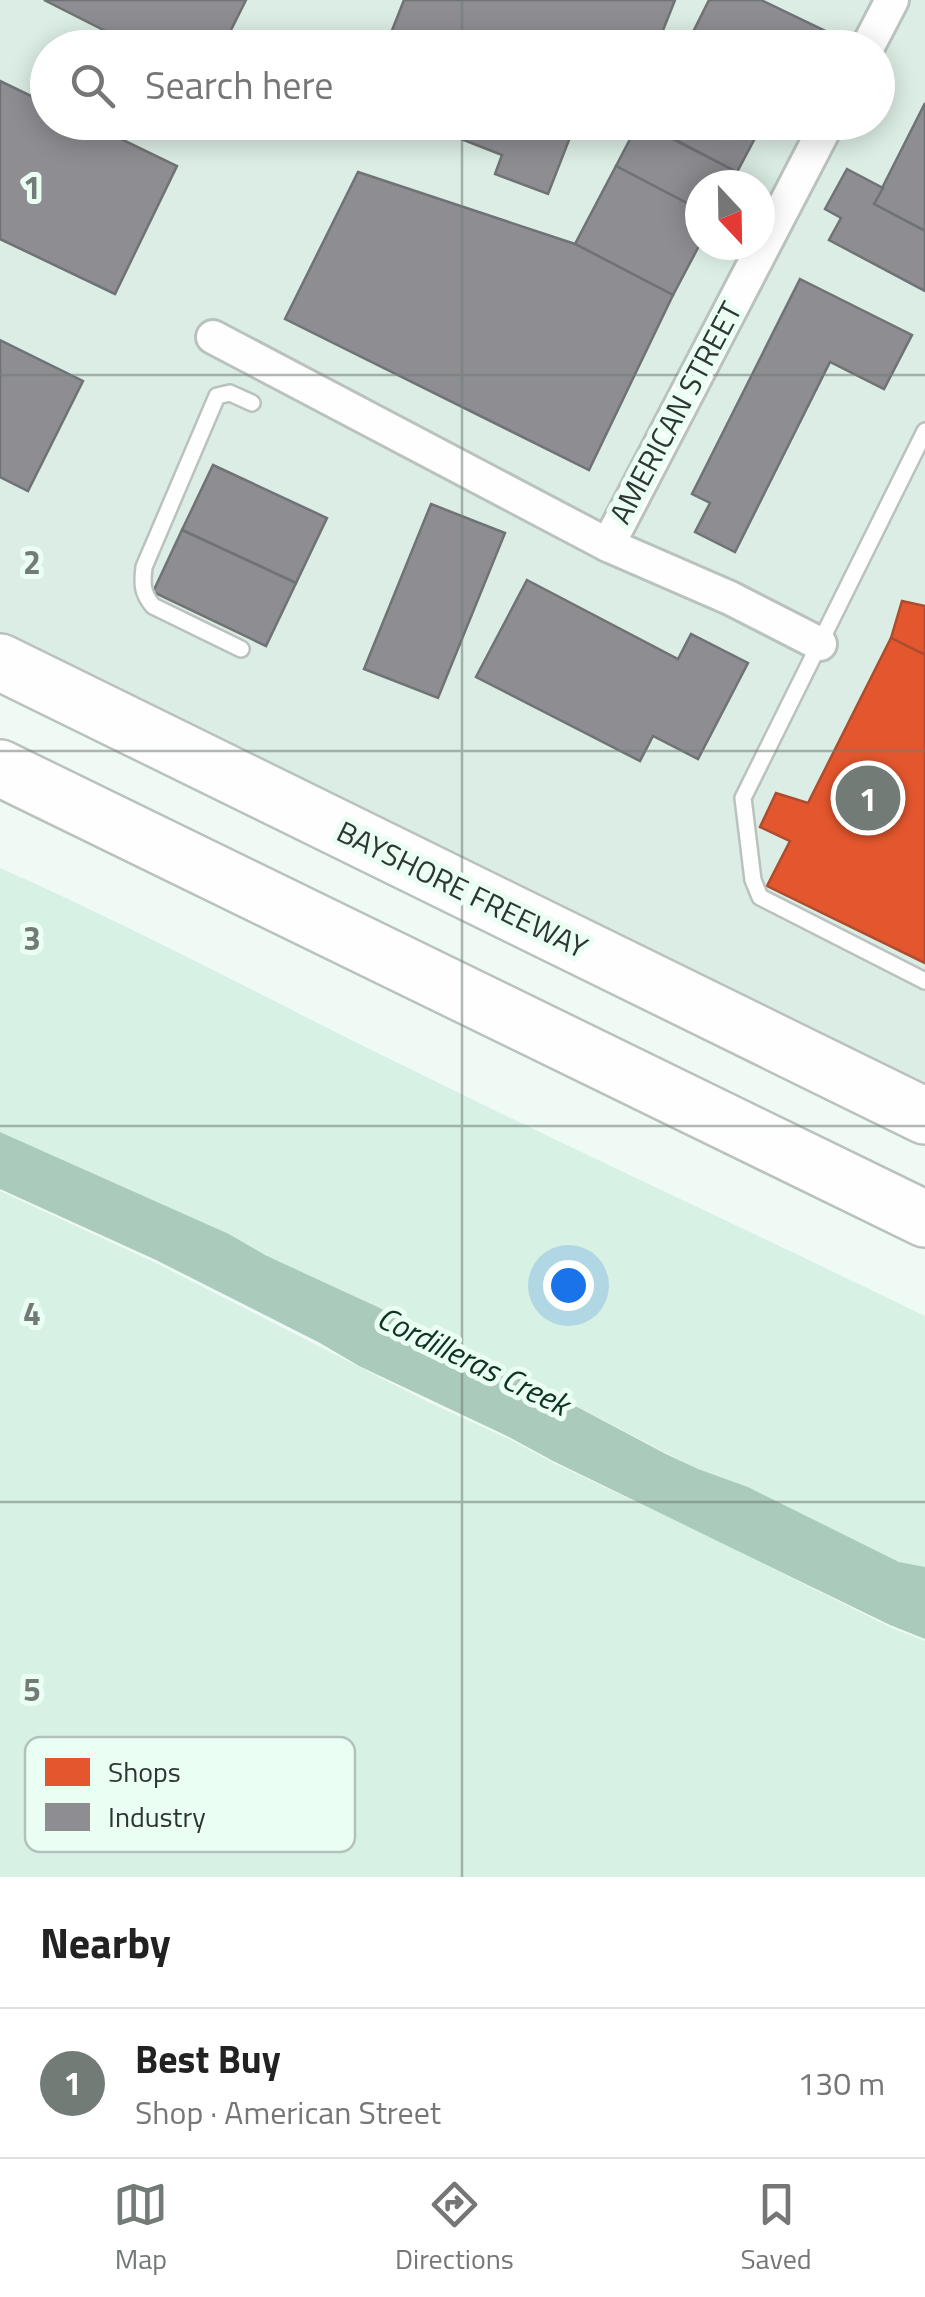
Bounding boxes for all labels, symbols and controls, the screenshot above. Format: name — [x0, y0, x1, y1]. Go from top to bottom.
search box — [30, 30, 895, 140]
text: Search here — [145, 56, 333, 114]
icon: search — [65, 58, 120, 113]
text: 1 — [23, 163, 41, 211]
north arrow — [685, 170, 775, 260]
street label: AMERICAN STREET — [597, 293, 753, 532]
text: 2 — [23, 538, 41, 586]
pin: 1 — [836, 760, 900, 836]
street label: BAYSHORE FREEWAY — [329, 808, 596, 970]
text: 3 — [23, 914, 41, 962]
your location — [543, 1260, 594, 1311]
text: 4 — [23, 1289, 41, 1337]
water label: Cordilleras Creek — [369, 1293, 581, 1429]
text: 5 — [23, 1665, 41, 1713]
legend — [25, 1737, 355, 1852]
text: Shops — [108, 1750, 181, 1793]
text: Industry — [108, 1795, 206, 1838]
text: Nearby — [40, 1910, 171, 1974]
text: Best Buy — [135, 2030, 281, 2088]
text: 1 — [64, 2059, 81, 2107]
text: 130 m — [797, 2059, 885, 2107]
text: Shop · American Street — [135, 2088, 441, 2136]
tab: Map — [113, 2177, 168, 2280]
tab: Directions — [395, 2177, 514, 2280]
tab: Saved — [740, 2177, 812, 2280]

